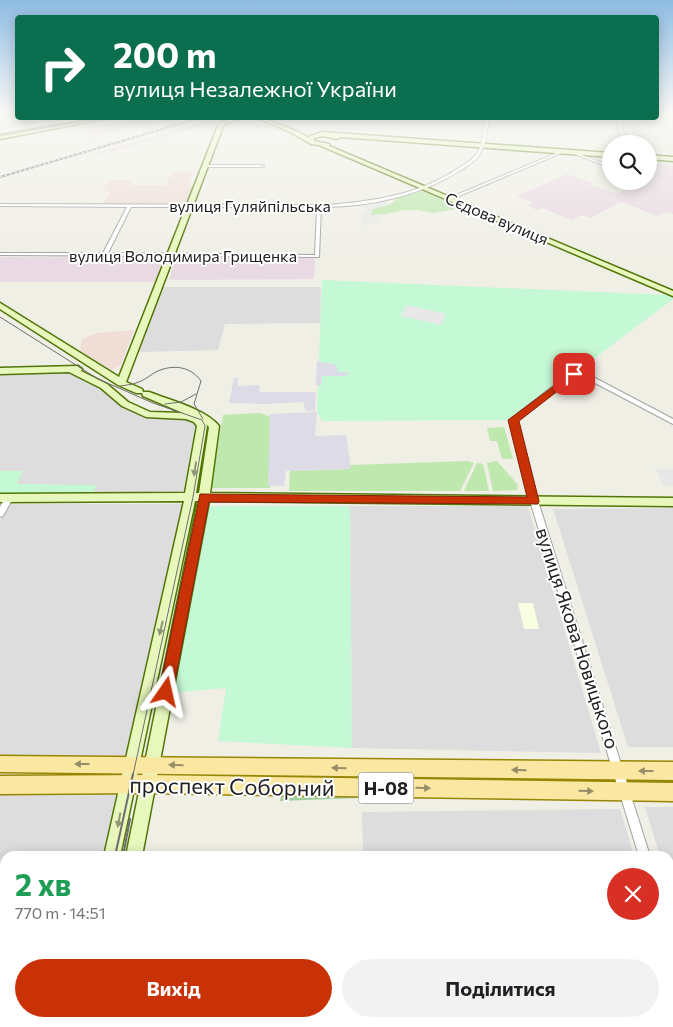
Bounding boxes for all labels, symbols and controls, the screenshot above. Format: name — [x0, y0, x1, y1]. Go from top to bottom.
text: 200 m — [113, 32, 216, 75]
icon: right — [30, 35, 95, 100]
text: вулиця Незалежної України — [113, 75, 397, 102]
map controls — [602, 135, 657, 190]
button: search — [602, 135, 657, 190]
street label: Сєдова вулиця — [443, 188, 551, 248]
street label: вулиця Гуляйпільська — [169, 196, 331, 215]
street label: вулиця Володимира Грищенка — [69, 246, 297, 265]
pin — [553, 353, 595, 395]
icon: arrive — [560, 360, 588, 388]
one-way arrow — [190, 462, 198, 478]
street label: вулиця Якова Новицького — [531, 525, 625, 751]
one-way arrow — [157, 621, 165, 636]
position arrow — [139, 665, 191, 717]
one-way arrow — [74, 760, 90, 768]
one-way arrow — [168, 761, 184, 769]
one-way arrow — [330, 764, 346, 772]
one-way arrow — [510, 766, 526, 774]
one-way arrow — [638, 768, 654, 776]
street label: проспект Соборний — [129, 771, 335, 801]
road number: Н-08 — [358, 772, 414, 804]
one-way arrow — [415, 785, 431, 793]
one-way arrow — [578, 787, 594, 795]
one-way arrow — [115, 813, 123, 829]
text: 2 хв — [15, 865, 71, 902]
button: close — [607, 868, 659, 920]
text: 770 m · 14:51 — [15, 903, 105, 922]
button: Вихід — [15, 959, 332, 1017]
button: Поділитися — [342, 959, 659, 1017]

